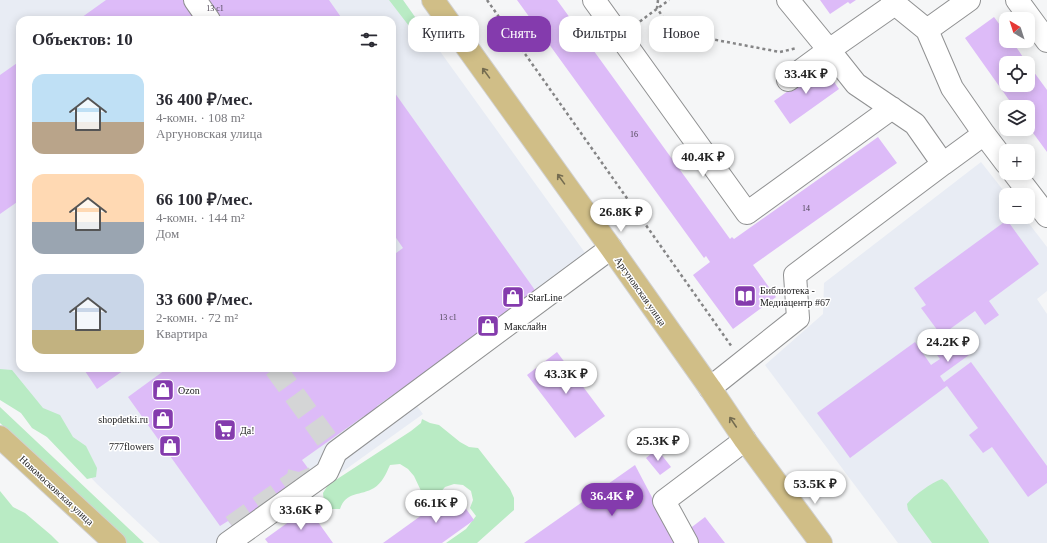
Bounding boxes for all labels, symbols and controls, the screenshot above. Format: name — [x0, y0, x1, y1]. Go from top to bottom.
house number: 13 с1 — [206, 4, 224, 13]
north arrow — [999, 12, 1035, 48]
map controls — [999, 12, 1035, 224]
chip: Купить — [408, 16, 479, 52]
chip: Снять — [487, 16, 551, 52]
chip: Фильтры — [559, 16, 641, 52]
chip: Новое — [649, 16, 714, 52]
icon: filters — [358, 29, 380, 51]
text: Объектов: 10 — [32, 30, 133, 49]
button: locate — [999, 56, 1035, 92]
pin: 33.4K ₽ — [769, 61, 843, 95]
text: 33.4K ₽ — [784, 66, 828, 81]
one-way arrow — [481, 68, 490, 79]
icon: home — [64, 90, 112, 138]
text: 36 400 ₽/мес. — [156, 90, 253, 109]
button: layers — [999, 100, 1035, 136]
text: 4-комн. · 108 m² — [156, 110, 245, 125]
text: Аргуновская улица — [156, 126, 262, 141]
house number: 16 — [630, 130, 638, 139]
pin: 40.4K ₽ — [666, 144, 740, 178]
button: + — [999, 144, 1035, 180]
text: 40.4K ₽ — [681, 149, 725, 164]
one-way arrow — [557, 173, 565, 184]
button: − — [999, 188, 1035, 224]
icon: home — [64, 190, 112, 238]
text: 66 100 ₽/мес. — [156, 190, 253, 209]
pin: 26.8K ₽ — [584, 199, 658, 233]
text: 26.8K ₽ — [599, 204, 643, 219]
house number: 14 — [802, 204, 810, 213]
text: 4-комн. · 144 m² — [156, 210, 245, 225]
text: Дом — [156, 226, 179, 241]
street label: Аргуновская улица — [613, 255, 669, 328]
library icon: Библиотека - Медиацентр #67 — [732, 283, 758, 309]
shop icon: StarLine — [500, 284, 526, 310]
place label: Библиотека - Медиацентр #67 — [760, 285, 830, 308]
icon: home — [64, 290, 112, 338]
text: 33 600 ₽/мес. — [156, 290, 253, 309]
place label: StarLine — [528, 292, 563, 303]
text: 2-комн. · 72 m² — [156, 310, 238, 325]
house number: 13 с1 — [439, 313, 457, 322]
shop icon: Макслайн — [475, 313, 501, 339]
place label: Макслайн — [504, 321, 547, 332]
text: Квартира — [156, 326, 208, 341]
pin: 24.2K ₽ — [911, 329, 985, 363]
text: 24.2K ₽ — [926, 334, 970, 349]
pin: 43.3K ₽ — [529, 361, 603, 395]
text: 43.3K ₽ — [544, 366, 588, 381]
shop icon: Ozon — [150, 377, 176, 403]
place label: Ozon — [178, 385, 200, 396]
shop icon: shopdetki.ru — [150, 406, 176, 432]
place label: shopdetki.ru — [98, 414, 148, 425]
supermarket icon: Да! — [212, 417, 238, 443]
one-way arrow — [729, 417, 737, 428]
place label: Да! — [240, 425, 255, 436]
pin: 25.3K ₽ — [621, 428, 695, 462]
shop icon: 777flowers — [157, 433, 183, 459]
text: 25.3K ₽ — [636, 433, 680, 448]
place label: 777flowers — [109, 441, 154, 452]
street label: Новомосковская улица — [17, 453, 96, 528]
pin: 53.5K ₽ — [778, 471, 852, 505]
text: 53.5K ₽ — [793, 476, 837, 491]
pin: 36.4K ₽ — [575, 483, 649, 517]
text: 36.4K ₽ — [590, 488, 634, 503]
pin: 66.1K ₽ — [399, 490, 473, 524]
text: 66.1K ₽ — [414, 495, 458, 510]
pin: 33.6K ₽ — [264, 497, 338, 531]
text: 33.6K ₽ — [279, 502, 323, 517]

